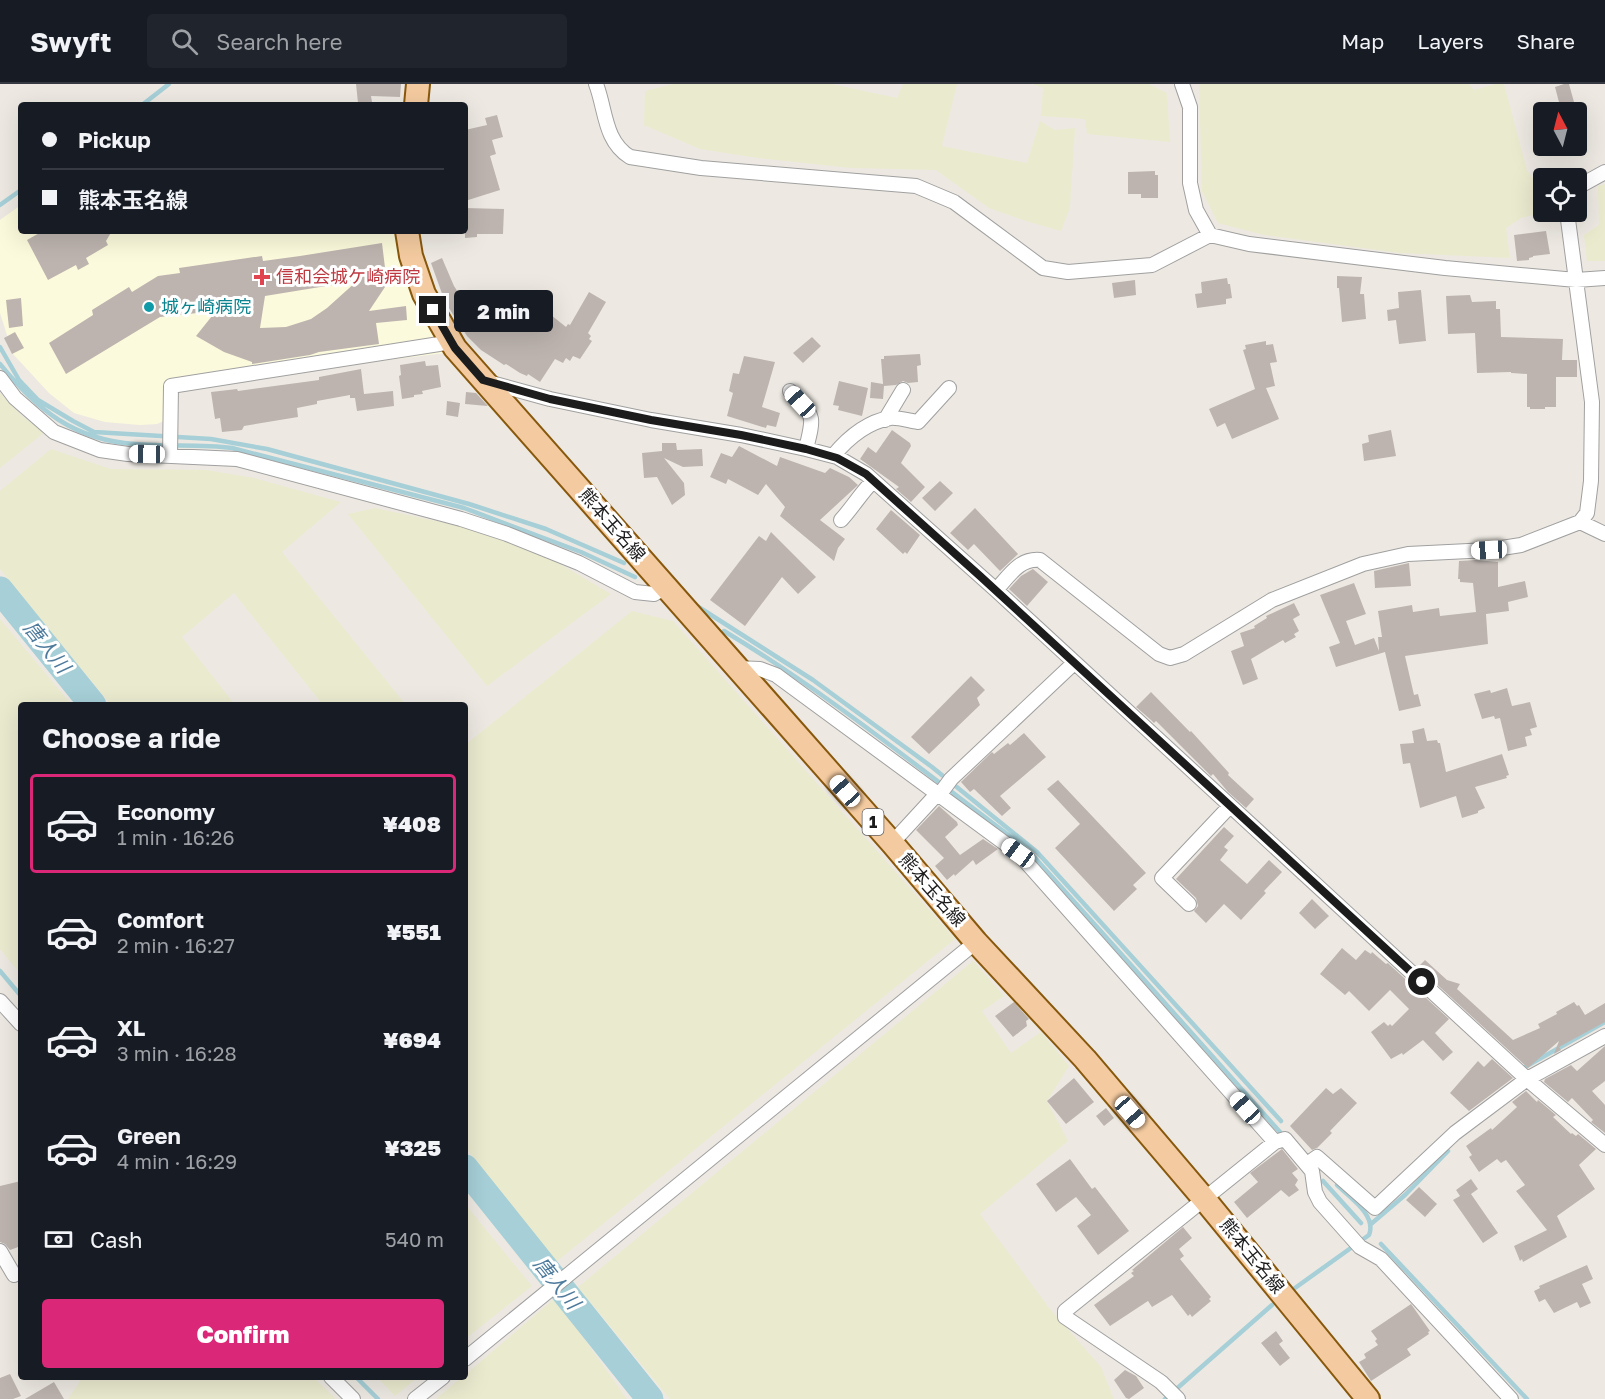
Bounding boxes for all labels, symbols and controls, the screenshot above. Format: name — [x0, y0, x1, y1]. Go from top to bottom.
search box — [147, 14, 567, 68]
text: Swyft — [30, 25, 111, 58]
icon: search — [168, 25, 201, 58]
text: Search here — [216, 28, 342, 55]
text: Map — [1341, 28, 1384, 54]
text: Layers — [1417, 28, 1484, 54]
text: Share — [1517, 28, 1575, 54]
north arrow — [1533, 102, 1587, 156]
map controls — [1533, 102, 1587, 222]
text: Pickup — [78, 126, 151, 153]
button: locate — [1533, 168, 1587, 222]
text: 熊本玉名線 — [78, 186, 188, 213]
place label: 信和会城ケ崎病院 — [276, 265, 420, 287]
marker: 信和会城ケ崎病院 — [253, 268, 271, 286]
callout: 2 min — [454, 289, 553, 331]
place label: 城ヶ崎病院 — [161, 295, 251, 317]
route end — [419, 296, 446, 323]
text: 2 min — [477, 299, 530, 323]
marker: 城ヶ崎病院 — [142, 300, 156, 314]
car — [781, 383, 819, 421]
car — [129, 445, 165, 463]
street label: 熊本玉名線 — [575, 483, 651, 566]
car — [1471, 540, 1507, 560]
water label: 唐人川 — [20, 616, 77, 679]
text: Choose a ride — [42, 722, 221, 754]
car — [826, 772, 864, 810]
icon: car — [45, 797, 99, 851]
text: Economy — [117, 798, 215, 825]
road number: 1 — [862, 809, 884, 835]
text: ¥408 — [383, 810, 441, 837]
text: 1 min · 16:26 — [117, 825, 235, 849]
car — [998, 835, 1038, 871]
street label: 熊本玉名線 — [895, 848, 971, 931]
icon: car — [45, 905, 99, 959]
text: Comfort — [117, 906, 204, 933]
text: ¥551 — [386, 918, 441, 945]
text: 2 min · 16:27 — [117, 933, 235, 957]
route start — [1408, 968, 1435, 995]
icon: car — [45, 1013, 99, 1067]
text: XL — [117, 1014, 145, 1041]
text: ¥694 — [383, 1026, 441, 1053]
text: 3 min · 16:28 — [117, 1041, 237, 1065]
car — [1226, 1089, 1264, 1127]
car — [1111, 1093, 1149, 1131]
icon: car — [45, 1121, 99, 1175]
text: Green — [117, 1122, 181, 1149]
text: ¥325 — [384, 1134, 441, 1161]
text: 4 min · 16:29 — [117, 1149, 237, 1173]
street label: 熊本玉名線 — [1216, 1213, 1290, 1297]
icon: cash — [42, 1223, 75, 1256]
text: Cash — [90, 1226, 143, 1253]
text: 540 m — [385, 1227, 444, 1251]
water label: 唐人川 — [530, 1252, 587, 1315]
button: Confirm — [42, 1299, 444, 1368]

